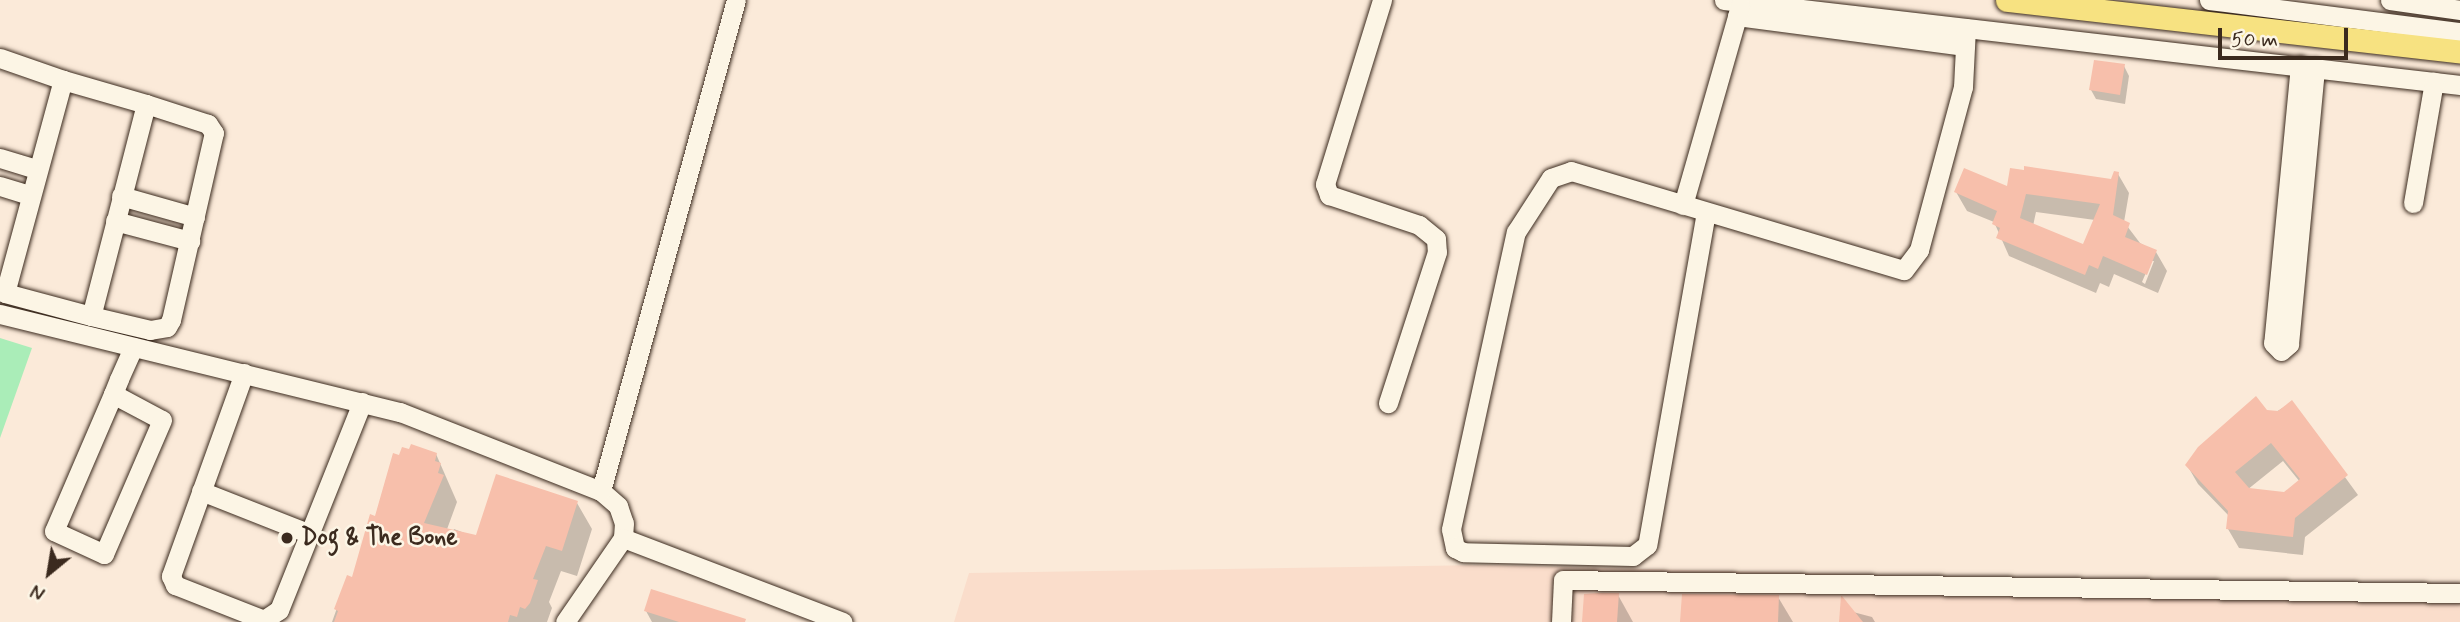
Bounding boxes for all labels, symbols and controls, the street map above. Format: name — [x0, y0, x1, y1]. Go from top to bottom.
scale bar — [2222, 14, 2352, 58]
text: 50 m — [2231, 26, 2278, 54]
place label: Dog & The Bone — [301, 524, 458, 552]
marker: Dog & The Bone — [279, 530, 295, 546]
north arrow — [14, 538, 84, 608]
text: N — [27, 578, 50, 606]

